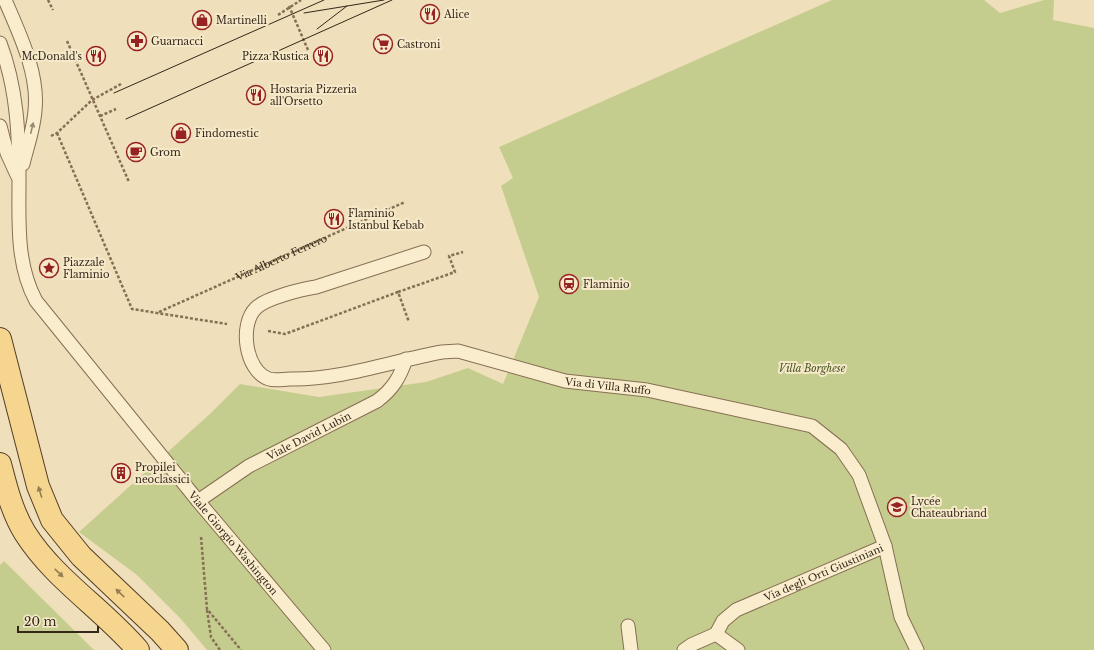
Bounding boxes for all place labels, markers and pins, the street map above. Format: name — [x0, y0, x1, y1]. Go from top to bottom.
restaurant icon: Alice — [419, 3, 441, 25]
place label: Alice — [443, 8, 470, 21]
shop icon: Martinelli — [191, 9, 213, 31]
place label: Martinelli — [216, 14, 268, 27]
pharmacy icon: Guarnacci — [126, 30, 148, 52]
supermarket icon: Castroni — [372, 33, 394, 55]
place label: Guarnacci — [151, 35, 204, 48]
place label: Castroni — [397, 38, 441, 51]
restaurant icon: McDonald's — [85, 45, 107, 67]
restaurant icon: Pizza Rustica — [312, 45, 334, 67]
place label: McDonald's — [22, 50, 82, 63]
place label: Pizza Rustica — [242, 50, 309, 63]
place label: Hostaria Pizzeria all'Orsetto — [270, 83, 357, 108]
restaurant icon: Hostaria Pizzeria all'Orsetto — [245, 84, 267, 106]
shop icon: Findomestic — [170, 122, 192, 144]
place label: Findomestic — [195, 127, 259, 140]
cafe icon: Grom — [125, 141, 147, 163]
place label: Grom — [150, 146, 181, 159]
place label: Flaminio Istanbul Kebab — [348, 207, 425, 232]
restaurant icon: Flaminio Istanbul Kebab — [323, 208, 345, 230]
place label: Piazzale Flaminio — [63, 256, 110, 281]
place icon: Piazzale Flaminio — [38, 257, 60, 279]
station icon: Flaminio — [558, 273, 580, 295]
place label: Flaminio — [583, 278, 630, 291]
place label: Propilei neoclassici — [135, 461, 190, 486]
building icon: Propilei neoclassici — [110, 462, 132, 484]
place label: Lycée Chateaubriand — [911, 495, 987, 520]
school or university icon: Lycée Chateaubriand — [886, 496, 908, 518]

